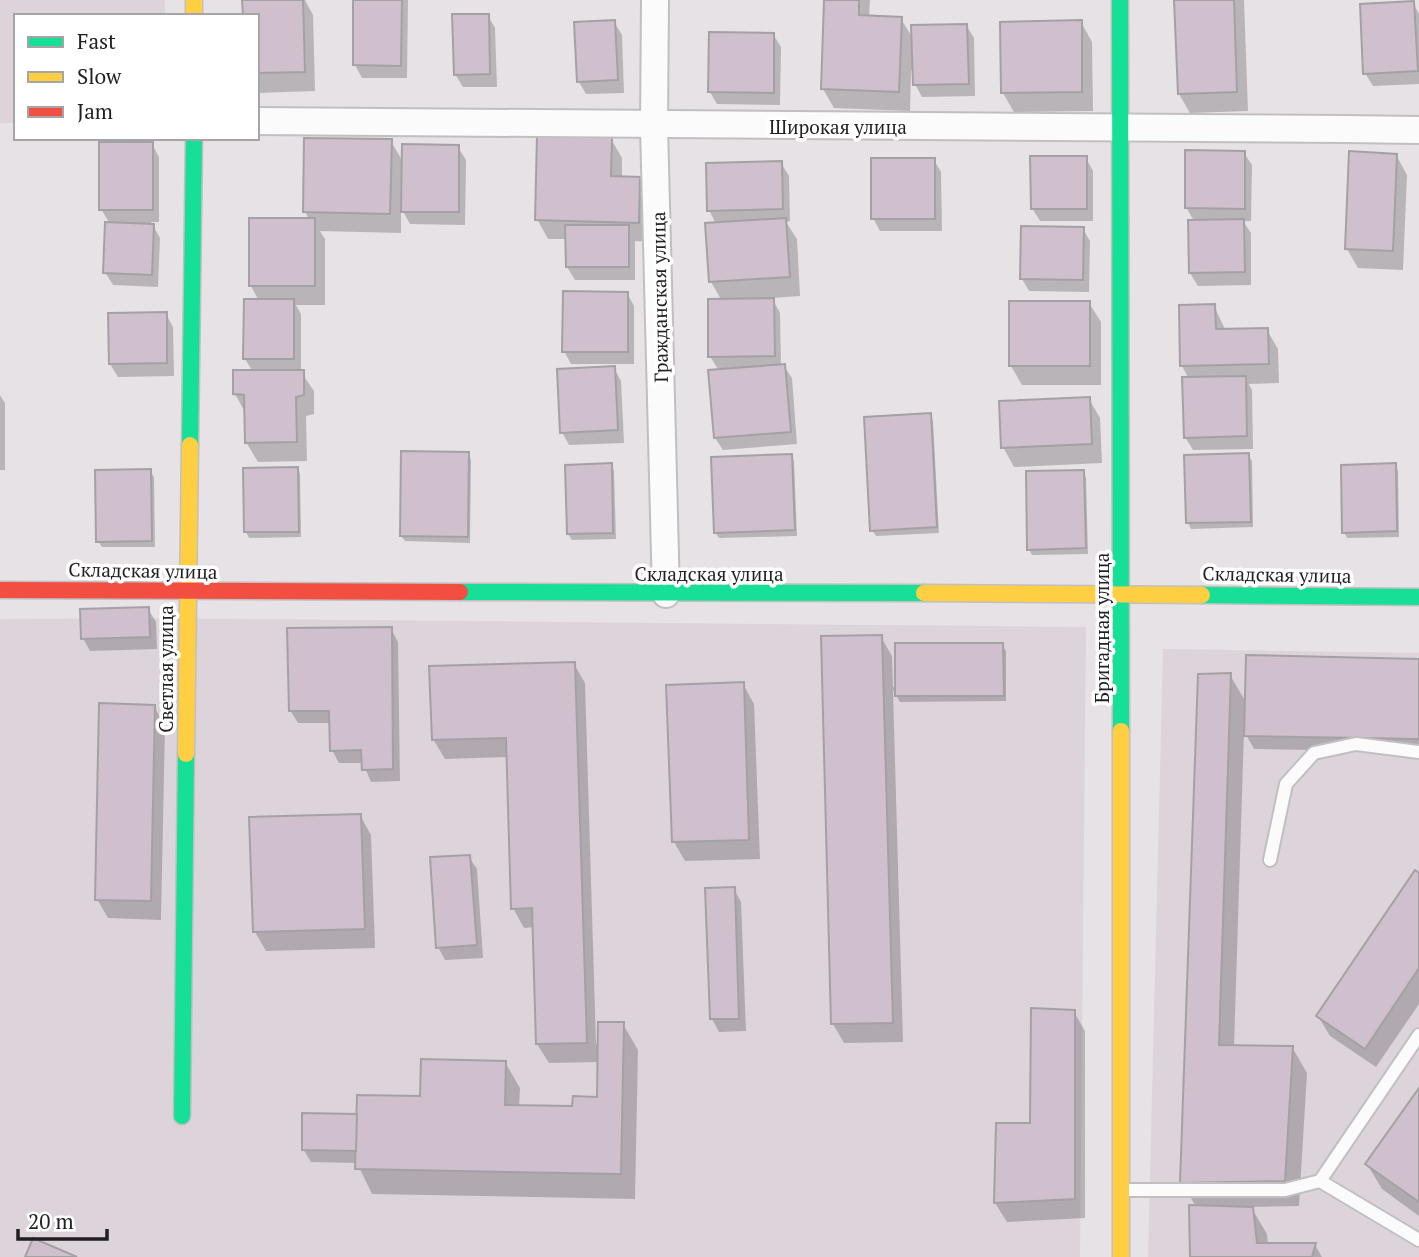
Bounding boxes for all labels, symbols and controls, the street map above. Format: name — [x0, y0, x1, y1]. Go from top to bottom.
legend — [14, 14, 259, 140]
text: Fast — [77, 27, 116, 55]
text: Slow — [77, 62, 122, 90]
text: Jam — [77, 97, 113, 125]
street label: Широкая улица — [769, 114, 907, 139]
street label: Гражданская улица — [645, 211, 673, 383]
street label: Бригадная улица — [1089, 552, 1114, 703]
street label: Складская улица — [68, 556, 218, 584]
street label: Складская улица — [1202, 560, 1352, 588]
street label: Складская улица — [634, 561, 784, 586]
street label: Светлая улица — [153, 605, 178, 733]
scale bar — [18, 1198, 107, 1242]
text: 20 m — [28, 1207, 74, 1235]

